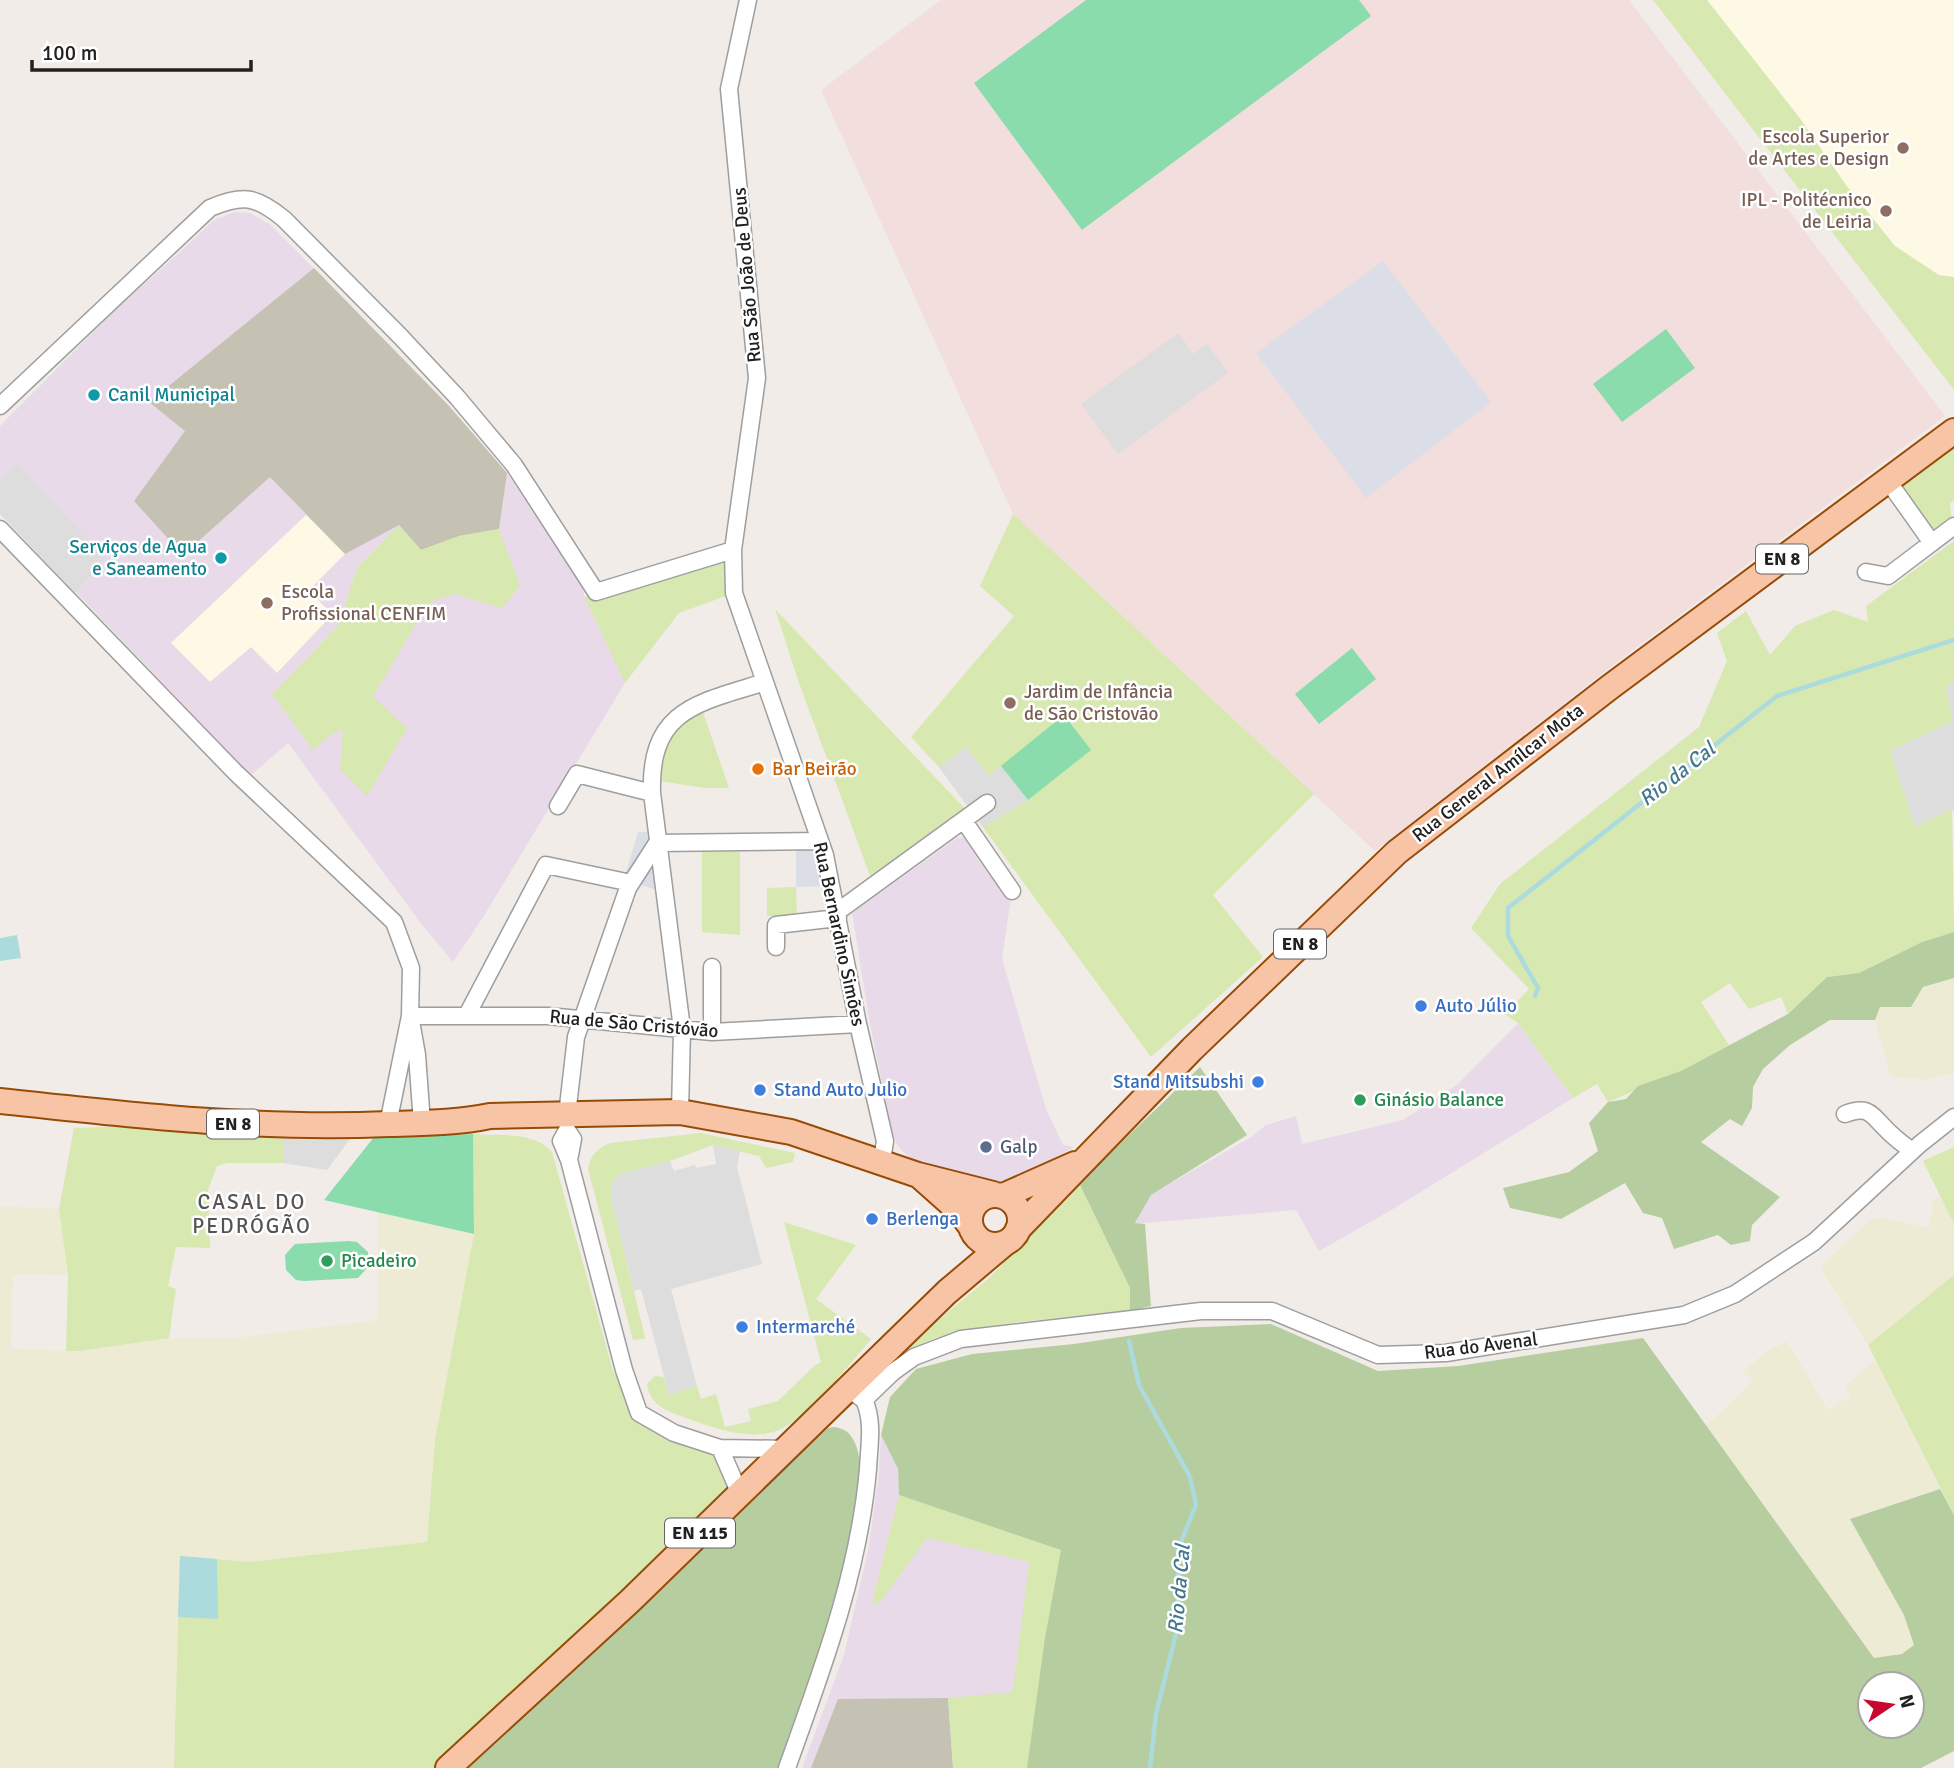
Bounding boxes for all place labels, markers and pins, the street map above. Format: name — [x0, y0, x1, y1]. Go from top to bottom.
place label: Escola Superior de Artes e Design — [1748, 125, 1889, 171]
marker: Escola Superior de Artes e Design — [1895, 140, 1911, 156]
place label: IPL - Politécnico de Leiria — [1741, 188, 1872, 234]
marker: IPL - Politécnico de Leiria — [1878, 203, 1894, 219]
place label: Canil Municipal — [108, 383, 235, 407]
marker: Canil Municipal — [86, 387, 102, 403]
place label: Serviços de Agua e Saneamento — [69, 535, 207, 581]
marker: Serviços de Agua e Saneamento — [213, 550, 229, 566]
place label: Escola Profissional CENFIM — [281, 580, 446, 626]
marker: Escola Profissional CENFIM — [259, 595, 275, 611]
place label: Jardim de Infância de São Cristovão — [1024, 680, 1173, 726]
marker: Jardim de Infância de São Cristovão — [1002, 695, 1018, 711]
place label: Bar Beirão — [772, 757, 857, 781]
marker: Bar Beirão — [750, 761, 766, 777]
place label: Auto Júlio — [1435, 994, 1517, 1018]
marker: Auto Júlio — [1413, 998, 1429, 1014]
place label: Stand Mitsubshi — [1113, 1070, 1244, 1094]
marker: Stand Mitsubshi — [1250, 1074, 1266, 1090]
place label: Stand Auto Julio — [774, 1078, 907, 1102]
marker: Stand Auto Julio — [752, 1082, 768, 1098]
place label: Ginásio Balance — [1374, 1088, 1504, 1112]
marker: Ginásio Balance — [1352, 1092, 1368, 1108]
place label: Galp — [1000, 1135, 1038, 1159]
marker: Galp — [978, 1139, 994, 1155]
place label: Berlenga — [886, 1207, 959, 1231]
marker: Berlenga — [864, 1211, 880, 1227]
place label: Picadeiro — [341, 1249, 417, 1273]
marker: Picadeiro — [319, 1253, 335, 1269]
place label: Intermarché — [756, 1315, 855, 1339]
marker: Intermarché — [734, 1319, 750, 1335]

